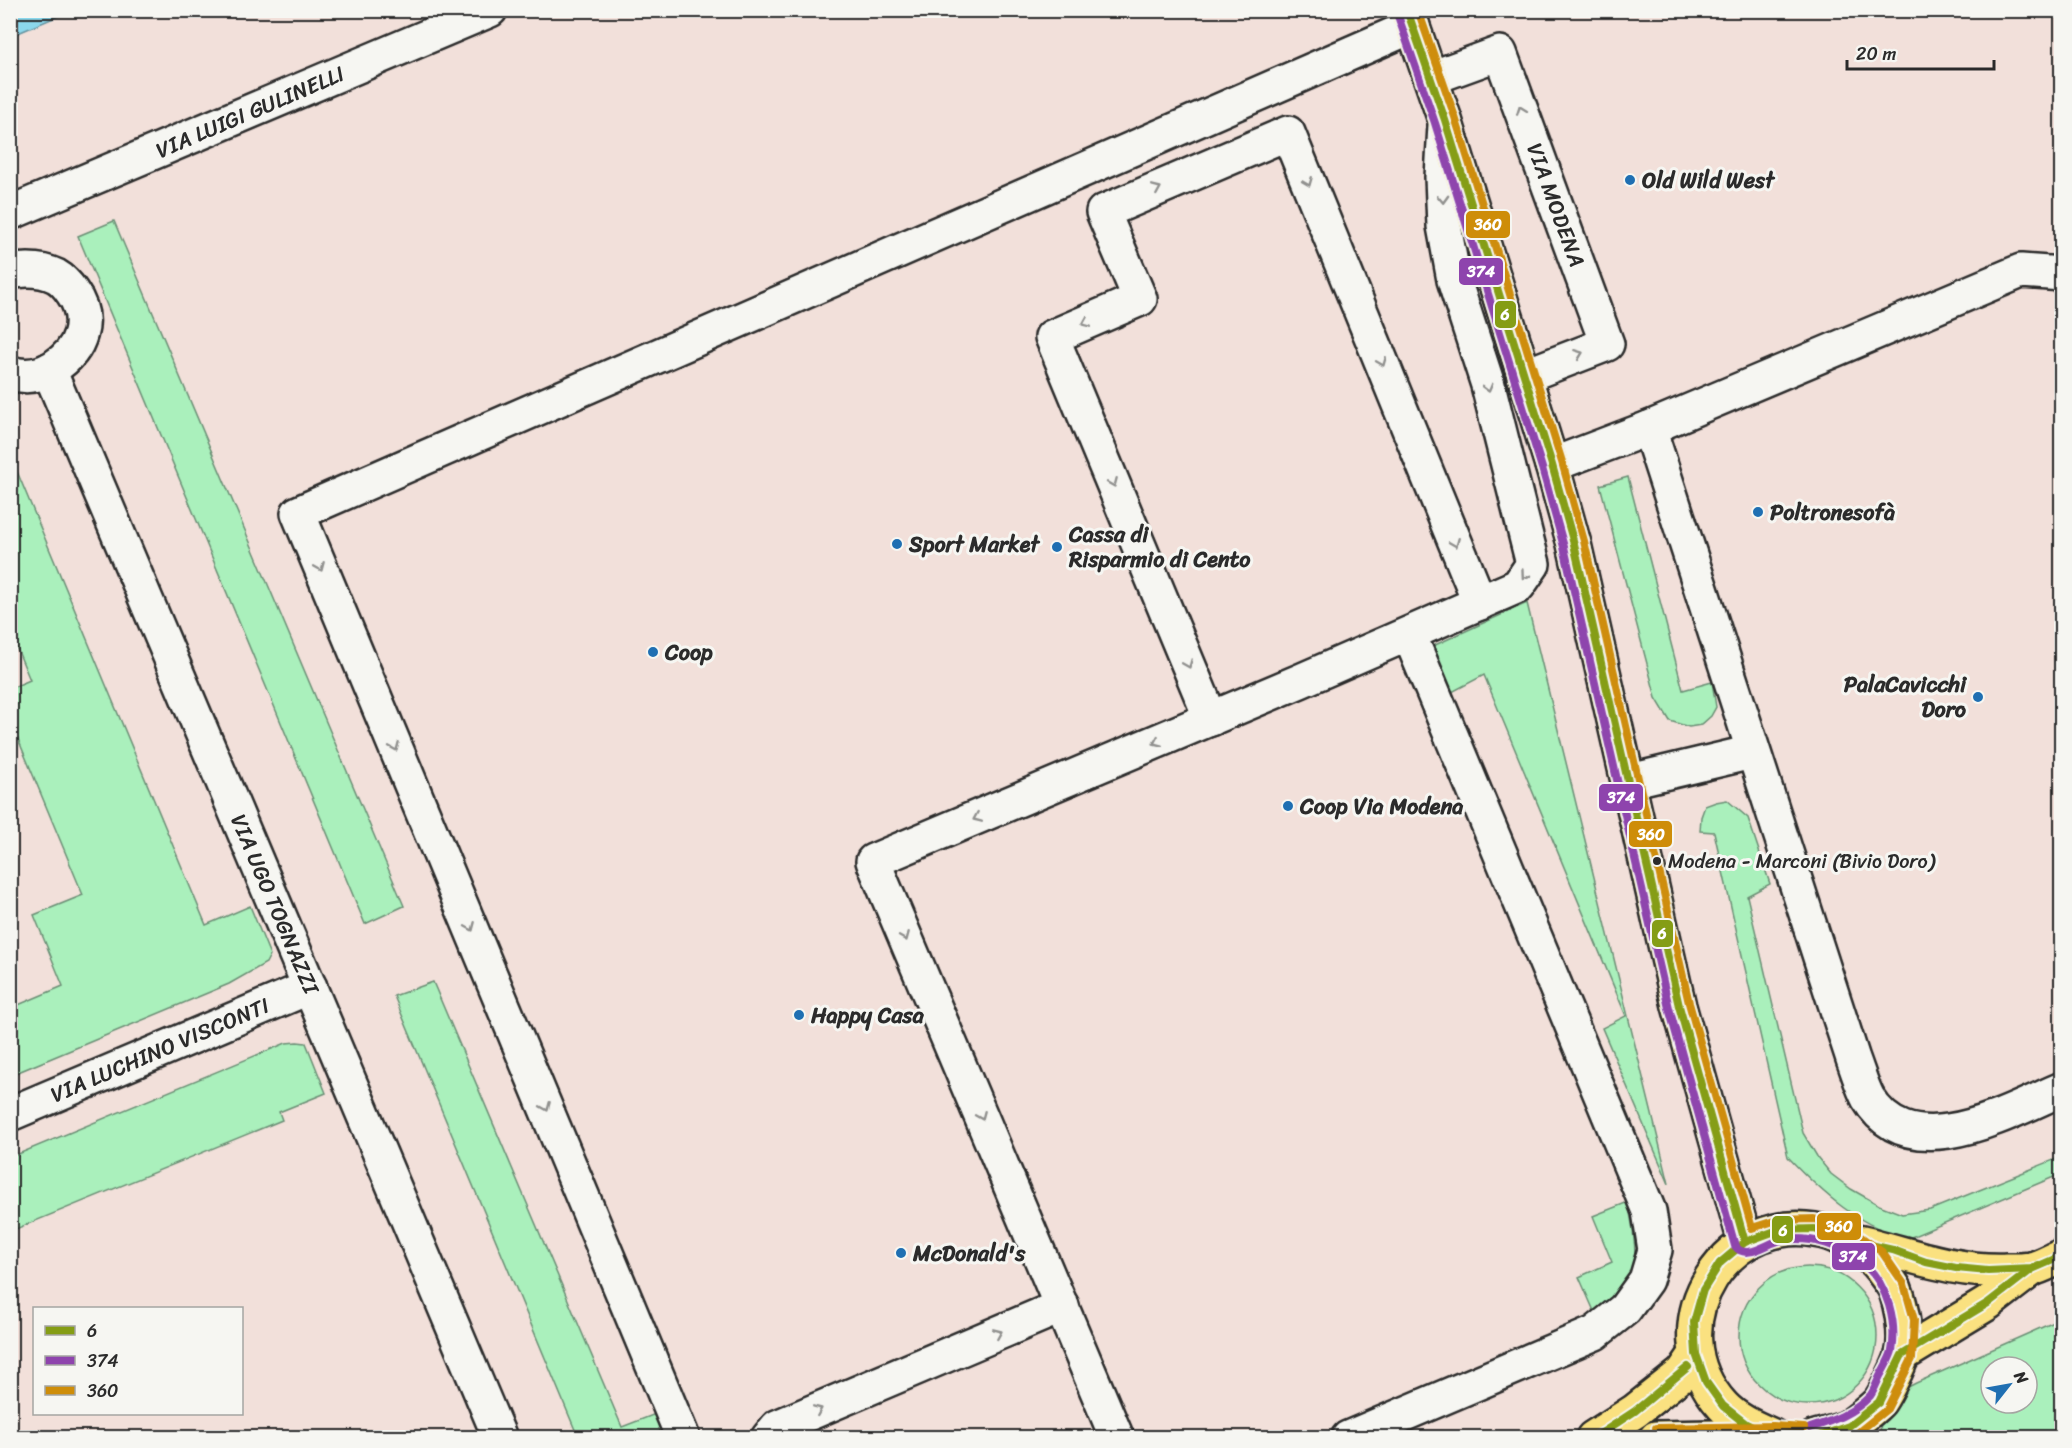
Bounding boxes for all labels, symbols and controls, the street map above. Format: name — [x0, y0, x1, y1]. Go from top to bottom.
scale bar — [1847, 33, 1994, 71]
text: 20 m — [1856, 38, 1896, 70]
street label: VIA LUIGI GULINELLI — [149, 54, 351, 169]
one-way arrow — [1515, 105, 1528, 116]
street label: VIA MODENA — [1515, 137, 1597, 273]
place label: Old Wild West — [1642, 161, 1775, 200]
marker: Old Wild West — [1623, 173, 1637, 187]
one-way arrow — [1301, 175, 1313, 186]
one-way arrow — [1151, 184, 1162, 196]
one-way arrow — [1436, 195, 1449, 204]
line badge: 360 — [1465, 210, 1511, 239]
text: 360 — [1473, 210, 1502, 239]
line badge: 374 — [1458, 257, 1504, 286]
text: 374 — [1466, 257, 1495, 286]
line badge: 6 — [1494, 300, 1517, 329]
text: 6 — [1499, 300, 1510, 329]
one-way arrow — [1081, 315, 1092, 327]
one-way arrow — [1573, 349, 1584, 362]
one-way arrow — [1375, 356, 1387, 367]
one-way arrow — [1481, 383, 1494, 393]
one-way arrow — [1106, 477, 1118, 488]
place label: Poltronesofà — [1770, 493, 1895, 532]
marker: Poltronesofà — [1751, 505, 1765, 519]
place label: Cassa di Risparmio di Cento — [1068, 515, 1251, 579]
place label: Sport Market — [908, 525, 1040, 564]
marker: Sport Market — [890, 537, 904, 551]
one-way arrow — [1448, 537, 1460, 548]
marker: Cassa di Risparmio di Cento — [1050, 540, 1064, 554]
one-way arrow — [313, 561, 325, 572]
one-way arrow — [1521, 568, 1532, 579]
place label: Coop — [664, 633, 713, 672]
marker: Coop — [646, 645, 660, 659]
one-way arrow — [1181, 657, 1193, 668]
place label: PalaCavicchi Doro — [1844, 665, 1968, 729]
marker: PalaCavicchi Doro — [1971, 690, 1985, 704]
one-way arrow — [1152, 735, 1163, 747]
one-way arrow — [388, 741, 400, 752]
line badge: 374 — [1598, 783, 1644, 812]
text: 374 — [1606, 783, 1635, 812]
place label: Coop Via Modena — [1299, 787, 1463, 826]
marker: Coop Via Modena — [1281, 799, 1295, 813]
street label: VIA UGO TOGNAZZI — [219, 808, 331, 1001]
one-way arrow — [972, 810, 983, 822]
line badge: 360 — [1628, 820, 1673, 848]
text: 360 — [1636, 820, 1665, 849]
place label: Modena - Marconi (Bivio Doro) — [1668, 844, 1936, 879]
marker: Modena - Marconi (Bivio Doro) — [1651, 855, 1663, 867]
line badge: 6 — [1651, 919, 1674, 948]
text: 6 — [1656, 919, 1667, 948]
one-way arrow — [464, 921, 476, 932]
one-way arrow — [898, 931, 910, 942]
street label: VIA LUCHINO VISCONTI — [44, 986, 276, 1114]
place label: Happy Casa — [810, 996, 925, 1035]
marker: Happy Casa — [792, 1008, 806, 1022]
one-way arrow — [539, 1101, 551, 1112]
one-way arrow — [974, 1110, 986, 1121]
line badge: 360 — [1816, 1212, 1862, 1241]
text: 360 — [1824, 1212, 1853, 1241]
line badge: 6 — [1771, 1215, 1794, 1244]
text: 6 — [1777, 1216, 1788, 1245]
place label: McDonald's — [912, 1234, 1026, 1273]
line badge: 374 — [1831, 1242, 1876, 1271]
text: 374 — [1838, 1242, 1867, 1271]
marker: McDonald's — [894, 1246, 908, 1260]
legend — [33, 1307, 243, 1415]
text: 6 — [87, 1315, 97, 1347]
one-way arrow — [991, 1329, 1002, 1341]
text: 374 — [87, 1345, 118, 1377]
north arrow — [1979, 1355, 2039, 1415]
text: N — [2006, 1364, 2037, 1391]
text: 360 — [87, 1375, 118, 1407]
one-way arrow — [812, 1405, 823, 1417]

